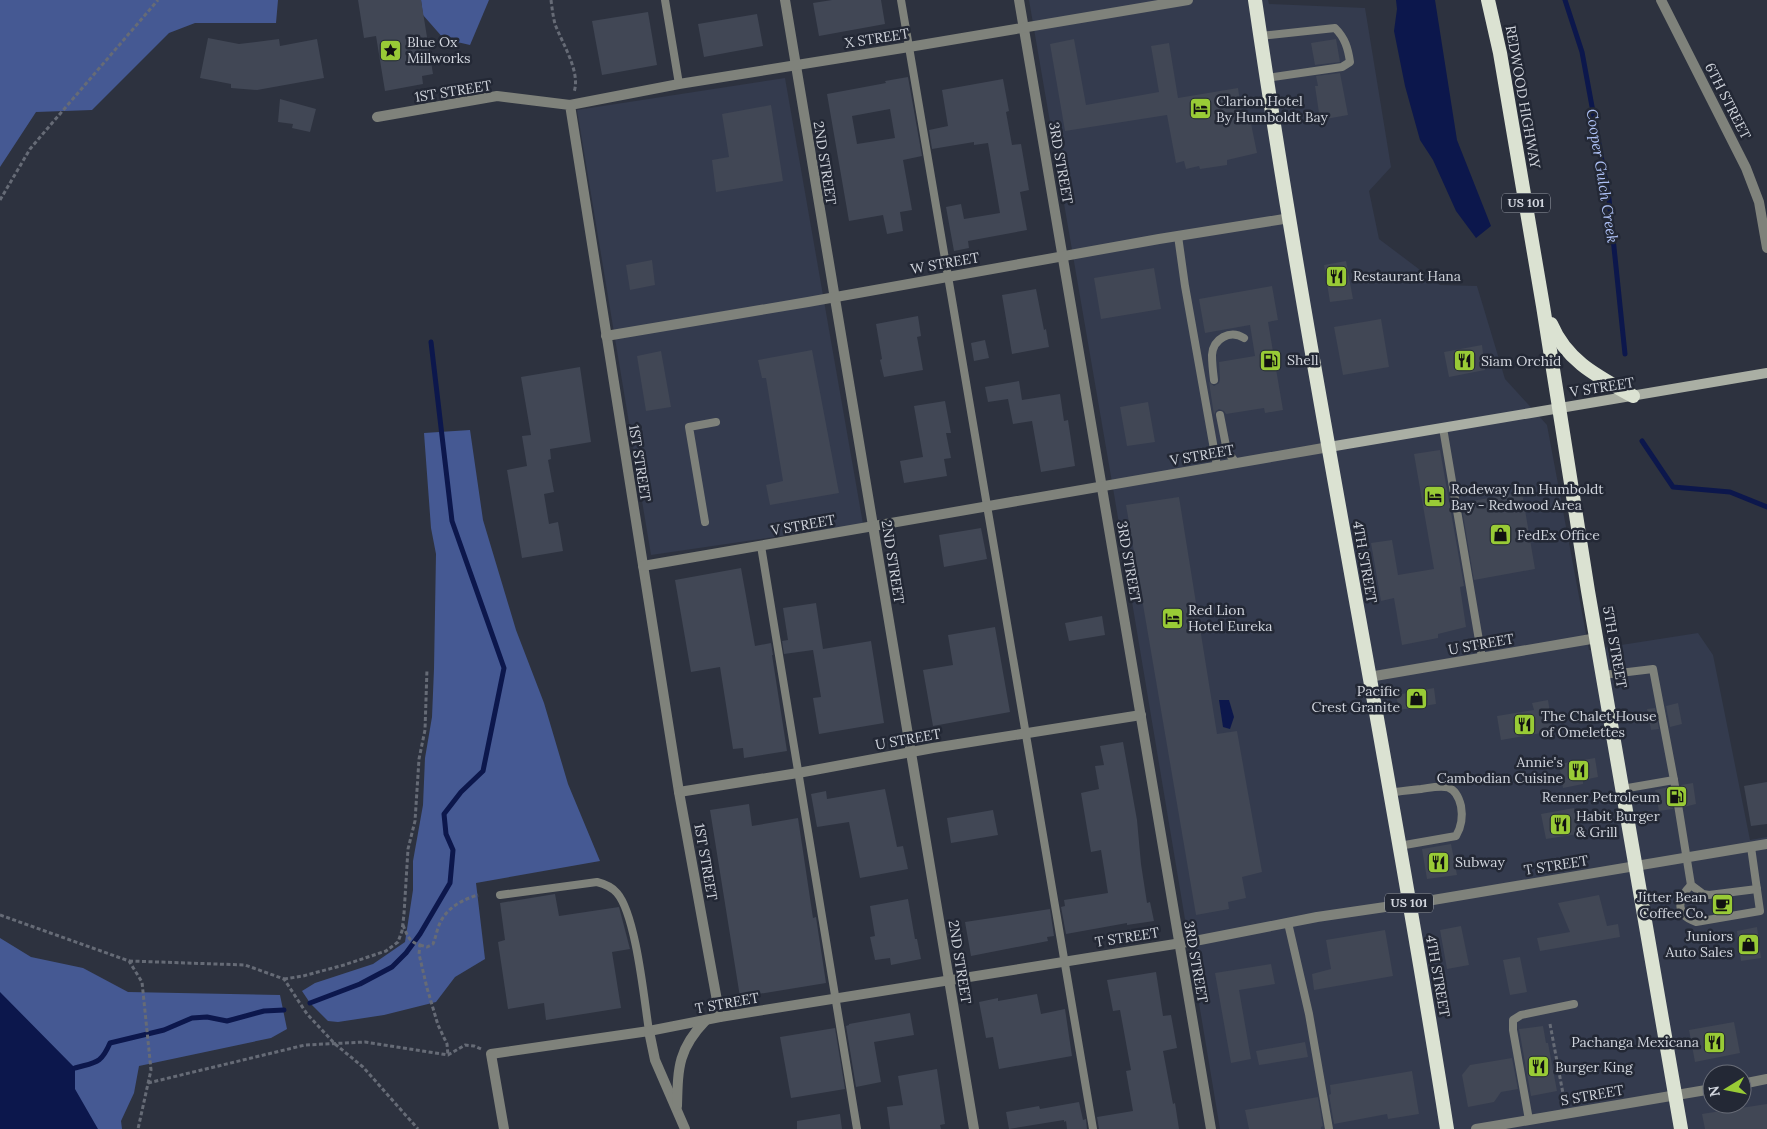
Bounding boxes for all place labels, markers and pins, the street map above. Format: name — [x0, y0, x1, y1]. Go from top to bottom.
place label: Blue Ox Millworks — [407, 33, 471, 67]
place icon: Blue Ox Millworks — [379, 38, 403, 62]
place label: Clarion Hotel By Humboldt Bay — [1216, 92, 1328, 126]
hotel icon: Clarion Hotel By Humboldt Bay — [1188, 97, 1212, 121]
restaurant icon: Restaurant Hana — [1325, 264, 1349, 288]
place label: Restaurant Hana — [1353, 267, 1461, 285]
fuel station icon: Shell — [1259, 348, 1283, 372]
restaurant icon: Siam Orchid — [1453, 349, 1477, 373]
place label: Shell — [1287, 351, 1319, 369]
place label: Siam Orchid — [1481, 352, 1561, 370]
place label: Rodeway Inn Humboldt Bay - Redwood Area — [1451, 480, 1604, 514]
hotel icon: Rodeway Inn Humboldt Bay - Redwood Area — [1423, 485, 1447, 509]
shop icon: FedEx Office — [1489, 523, 1513, 547]
place label: FedEx Office — [1517, 526, 1600, 544]
place label: Red Lion Hotel Eureka — [1188, 601, 1273, 635]
hotel icon: Red Lion Hotel Eureka — [1160, 606, 1184, 630]
place label: Pacific Crest Granite — [1312, 682, 1400, 716]
shop icon: Pacific Crest Granite — [1404, 687, 1428, 711]
place label: The Chalet House of Omelettes — [1541, 707, 1657, 741]
restaurant icon: The Chalet House of Omelettes — [1513, 712, 1537, 736]
place label: Annie's Cambodian Cuisine — [1437, 753, 1563, 787]
restaurant icon: Annie's Cambodian Cuisine — [1567, 758, 1591, 782]
fuel station icon: Renner Petroleum — [1664, 785, 1688, 809]
place label: Renner Petroleum — [1542, 788, 1660, 806]
place label: Habit Burger & Grill — [1576, 807, 1660, 841]
restaurant icon: Habit Burger & Grill — [1548, 812, 1572, 836]
restaurant icon: Subway — [1427, 850, 1451, 874]
place label: Subway — [1455, 853, 1505, 871]
place label: Jitter Bean Coffee Co. — [1636, 888, 1707, 922]
cafe icon: Jitter Bean Coffee Co. — [1711, 893, 1735, 917]
place label: Juniors Auto Sales — [1665, 927, 1733, 961]
shop icon: Juniors Auto Sales — [1737, 932, 1761, 956]
restaurant icon: Pachanga Mexicana — [1703, 1030, 1727, 1054]
place label: Pachanga Mexicana — [1571, 1033, 1699, 1051]
restaurant icon: Burger King — [1527, 1055, 1551, 1079]
place label: Burger King — [1555, 1058, 1633, 1076]

